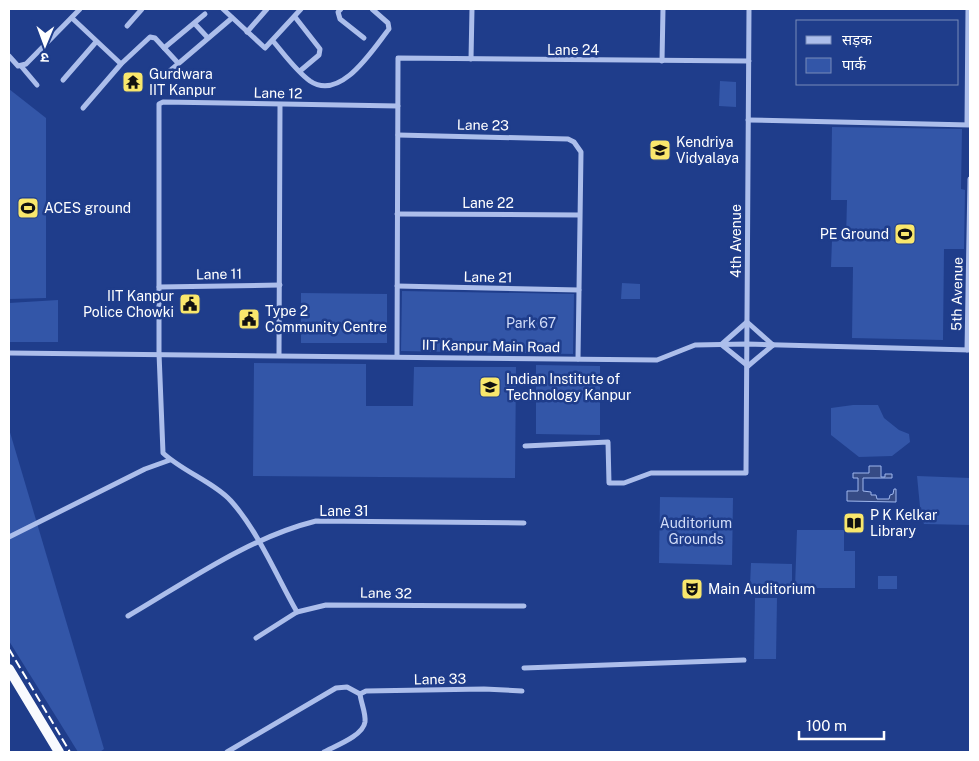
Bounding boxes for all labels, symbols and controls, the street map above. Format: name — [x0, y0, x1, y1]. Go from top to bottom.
north arrow — [20, 20, 70, 70]
legend — [796, 20, 959, 85]
text: सड़क — [842, 31, 872, 48]
street label: Lane 24 — [547, 42, 599, 58]
text: उ — [40, 50, 49, 66]
text: पार्क — [842, 56, 866, 73]
place label: Gurdwara IIT Kanpur — [149, 66, 216, 98]
temple icon: Gurdwara IIT Kanpur — [121, 70, 145, 94]
street label: Lane 12 — [253, 85, 303, 101]
street label: Lane 23 — [457, 117, 509, 133]
place label: Kendriya Vidyalaya — [676, 134, 739, 166]
school or university icon: Kendriya Vidyalaya — [648, 138, 672, 162]
street label: Lane 22 — [462, 195, 514, 211]
sports icon: ACES ground — [16, 196, 40, 220]
place label: ACES ground — [44, 200, 131, 216]
street label: 4th Avenue — [728, 204, 744, 278]
sports icon: PE Ground — [893, 222, 917, 246]
place label: PE Ground — [820, 226, 889, 242]
street label: 5th Avenue — [948, 257, 966, 331]
street label: Lane 11 — [196, 266, 242, 282]
street label: Lane 21 — [463, 269, 513, 285]
place label: IIT Kanpur Police Chowki — [83, 288, 174, 320]
public building icon: IIT Kanpur Police Chowki — [178, 292, 202, 316]
place label: Type 2 Community Centre — [265, 303, 387, 335]
public building icon: Type 2 Community Centre — [237, 307, 261, 331]
park label: Park 67 — [506, 315, 556, 331]
street label: IIT Kanpur Main Road — [422, 337, 560, 355]
place label: Indian Institute of Technology Kanpur — [506, 371, 631, 403]
school or university icon: Indian Institute of Technology Kanpur — [478, 375, 502, 399]
street label: Lane 31 — [319, 503, 369, 519]
place label: P K Kelkar Library — [870, 507, 937, 539]
library icon: P K Kelkar Library — [842, 511, 866, 535]
park label: Auditorium Grounds — [660, 515, 732, 547]
theatre icon: Main Auditorium — [680, 577, 704, 601]
place label: Main Auditorium — [708, 581, 815, 597]
street label: Lane 32 — [360, 585, 412, 601]
street label: Lane 33 — [414, 671, 467, 687]
scale bar — [799, 708, 884, 740]
text: 100 m — [806, 717, 847, 734]

